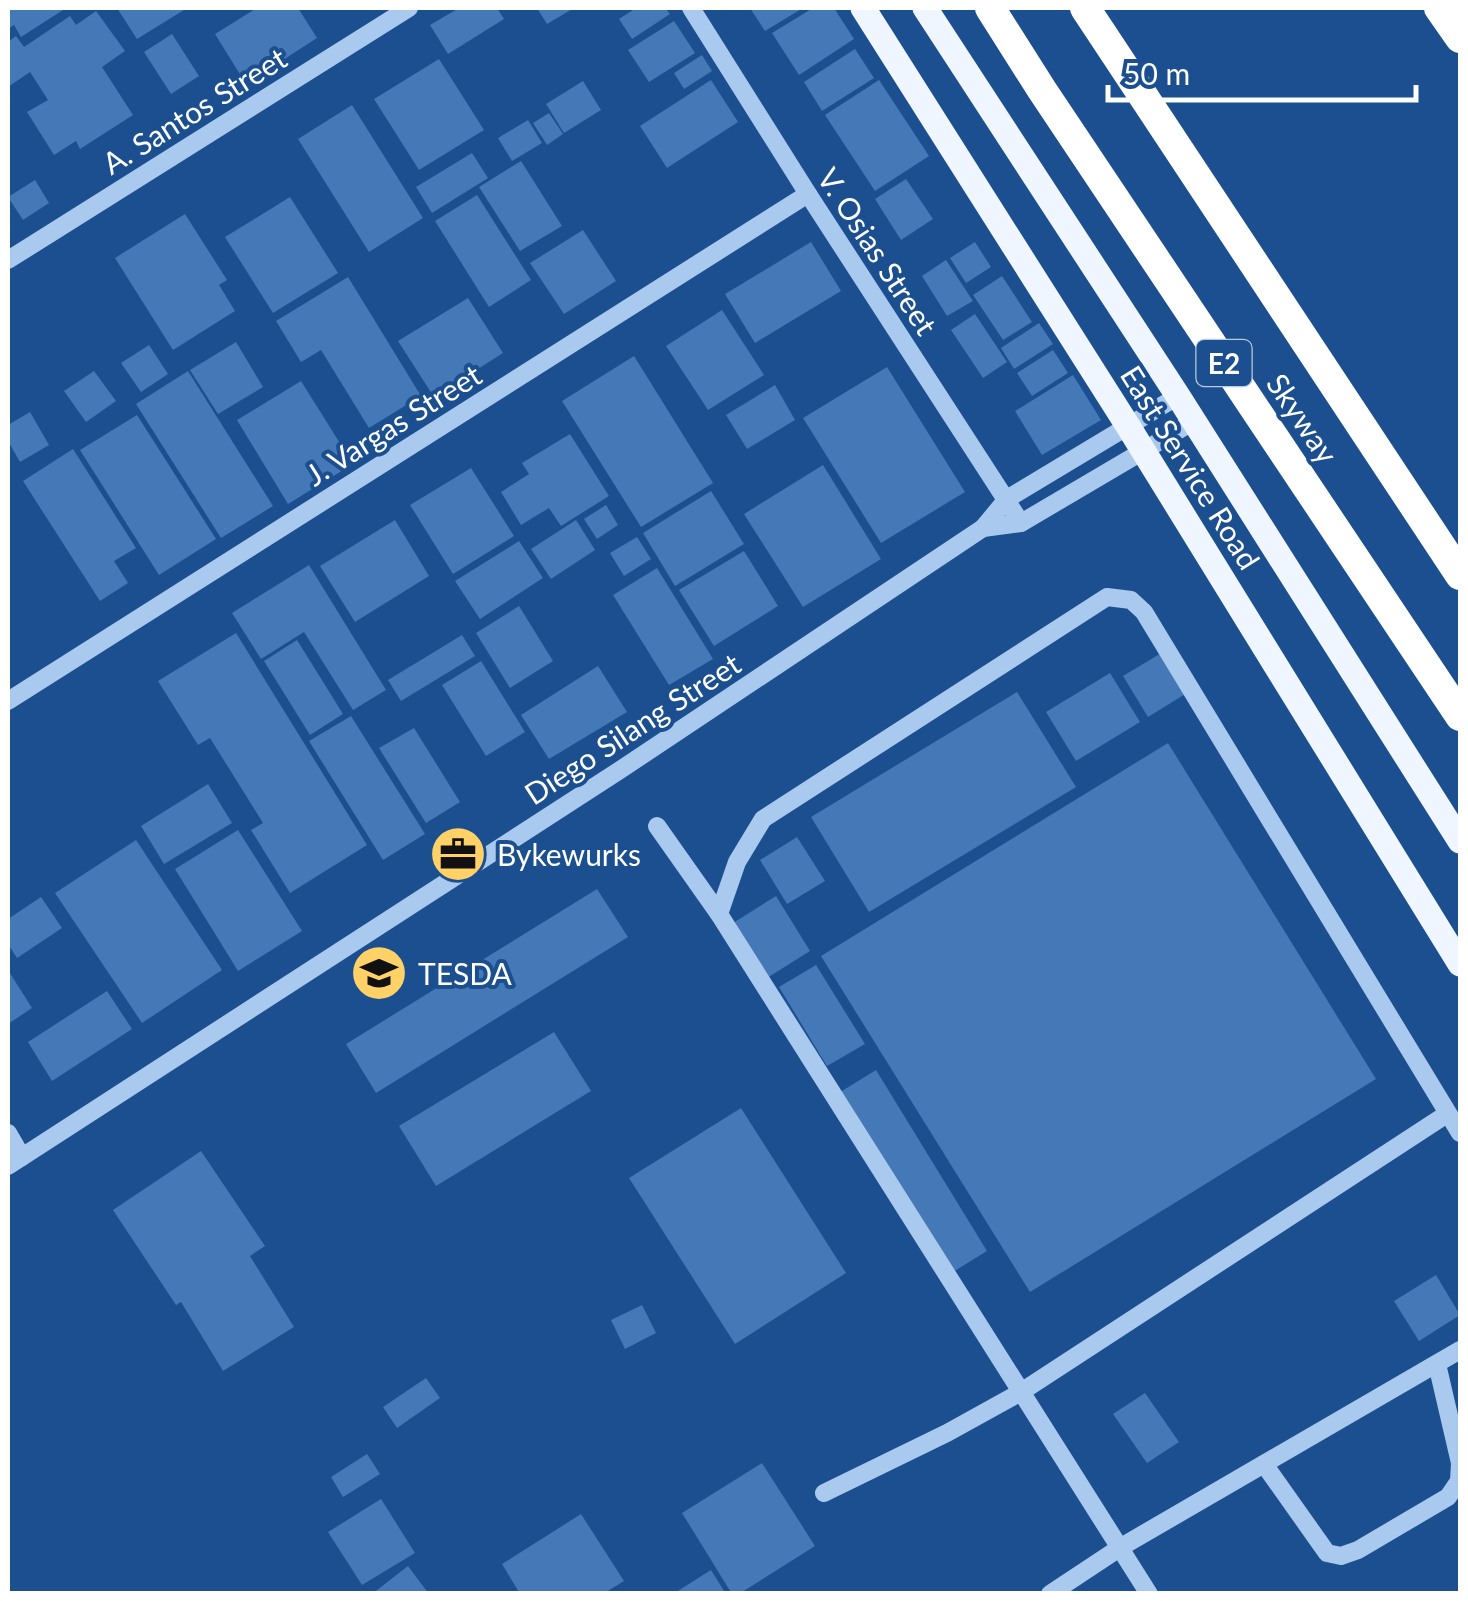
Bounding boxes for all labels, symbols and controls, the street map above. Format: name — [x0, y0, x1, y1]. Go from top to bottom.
street label: A. Santos Street — [95, 39, 293, 181]
scale bar — [1108, 40, 1416, 102]
text: 50 m — [1123, 55, 1190, 91]
street label: V. Osias Street — [811, 161, 945, 341]
road number: E2 — [1196, 340, 1252, 386]
street label: J. Vargas Street — [299, 356, 487, 492]
street label: East Service Road — [1114, 359, 1268, 575]
street label: Skyway — [1260, 366, 1346, 470]
street label: Diego Silang Street — [517, 645, 747, 811]
office icon: Bykewurks — [428, 824, 488, 884]
place label: Bykewurks — [497, 836, 641, 872]
school or university icon: TESDA — [349, 943, 409, 1003]
place label: TESDA — [418, 955, 513, 991]

